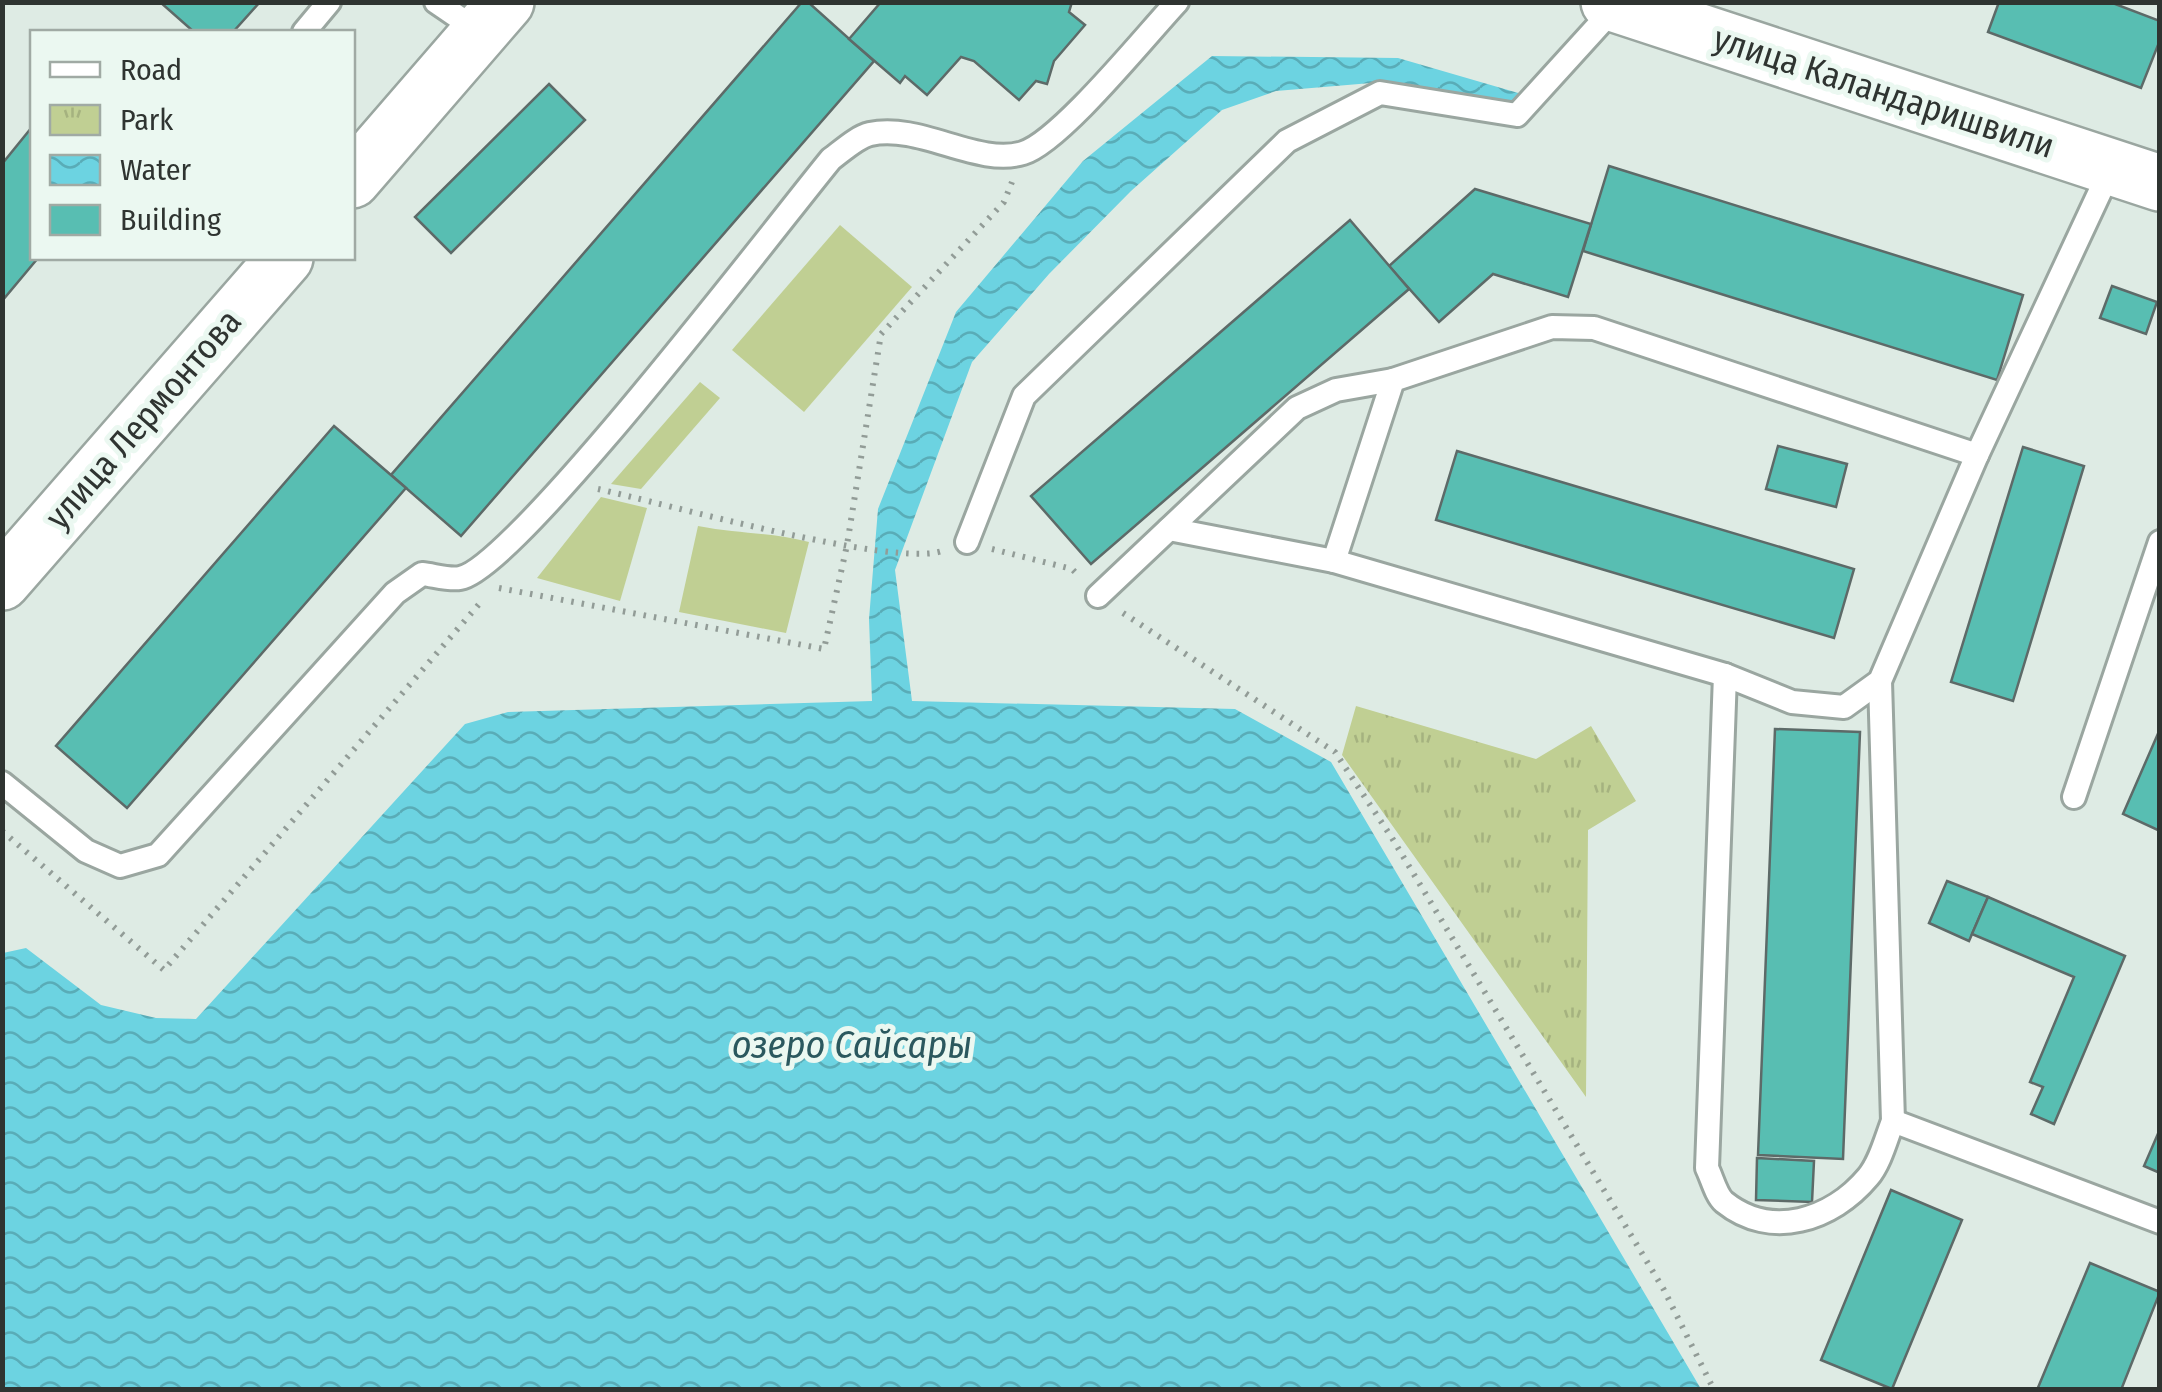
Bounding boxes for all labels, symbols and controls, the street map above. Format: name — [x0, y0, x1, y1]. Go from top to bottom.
street label: улица Каландаришвили — [1708, 17, 2060, 167]
legend — [30, 30, 355, 260]
text: Road — [120, 52, 182, 88]
text: Park — [120, 102, 173, 138]
text: Water — [120, 152, 191, 188]
text: Building — [120, 202, 222, 238]
street label: улица Лермонтова — [36, 301, 250, 537]
water label: озеро Сайсары — [732, 1022, 972, 1068]

